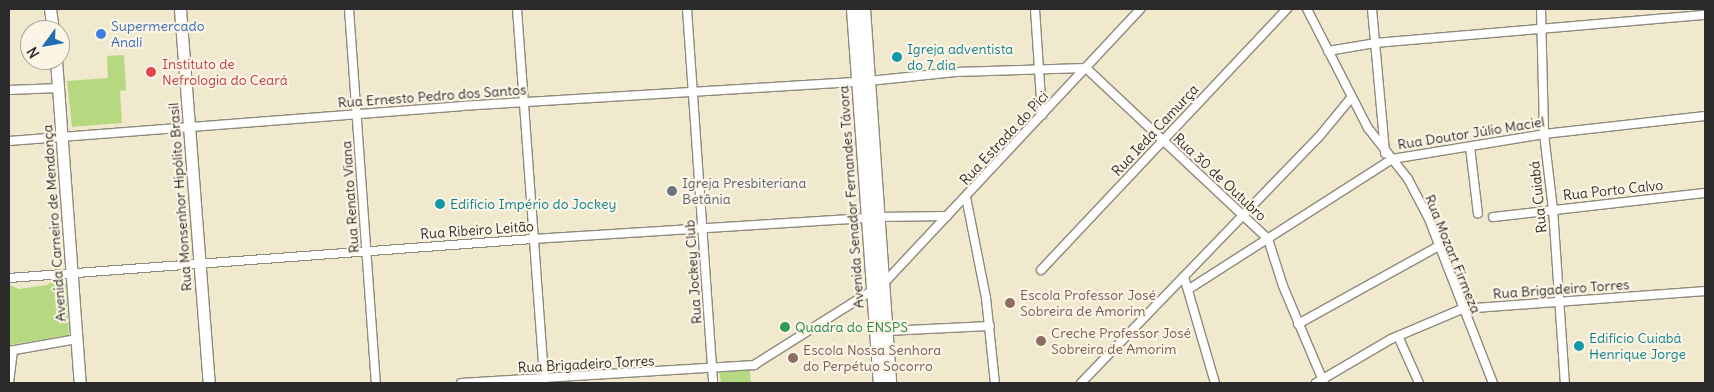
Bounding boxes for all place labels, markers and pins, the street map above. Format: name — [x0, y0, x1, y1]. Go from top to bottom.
place label: Supermercado Analí — [111, 18, 205, 50]
marker: Supermercado Analí — [95, 28, 107, 40]
place label: Igreja adventista do 7 dia — [907, 41, 1013, 74]
marker: Igreja adventista do 7 dia — [891, 51, 903, 63]
place label: Instituto de Nefrologia do Ceará — [162, 56, 288, 88]
marker: Instituto de Nefrologia do Ceará — [144, 65, 158, 79]
place label: Igreja Presbiteriana Betânia — [682, 175, 806, 208]
marker: Igreja Presbiteriana Betânia — [666, 185, 678, 197]
place label: Edifício Império do Jockey — [450, 196, 616, 212]
marker: Edifício Império do Jockey — [434, 198, 446, 210]
place label: Escola Professor José Sobreira de Amorim — [1020, 287, 1156, 320]
marker: Escola Professor José Sobreira de Amorim — [1004, 297, 1016, 309]
place label: Quadra do ENSPS — [795, 319, 908, 335]
marker: Quadra do ENSPS — [779, 321, 791, 333]
place label: Creche Professor José Sobreira de Amorim — [1051, 325, 1191, 358]
place label: Edifício Cuiabá Henrique Jorge — [1589, 330, 1686, 362]
marker: Creche Professor José Sobreira de Amorim — [1035, 335, 1047, 347]
marker: Edifício Cuiabá Henrique Jorge — [1573, 340, 1585, 352]
place label: Escola Nossa Senhora do Perpétuo Socorro — [803, 342, 941, 374]
marker: Escola Nossa Senhora do Perpétuo Socorro — [787, 352, 799, 364]

